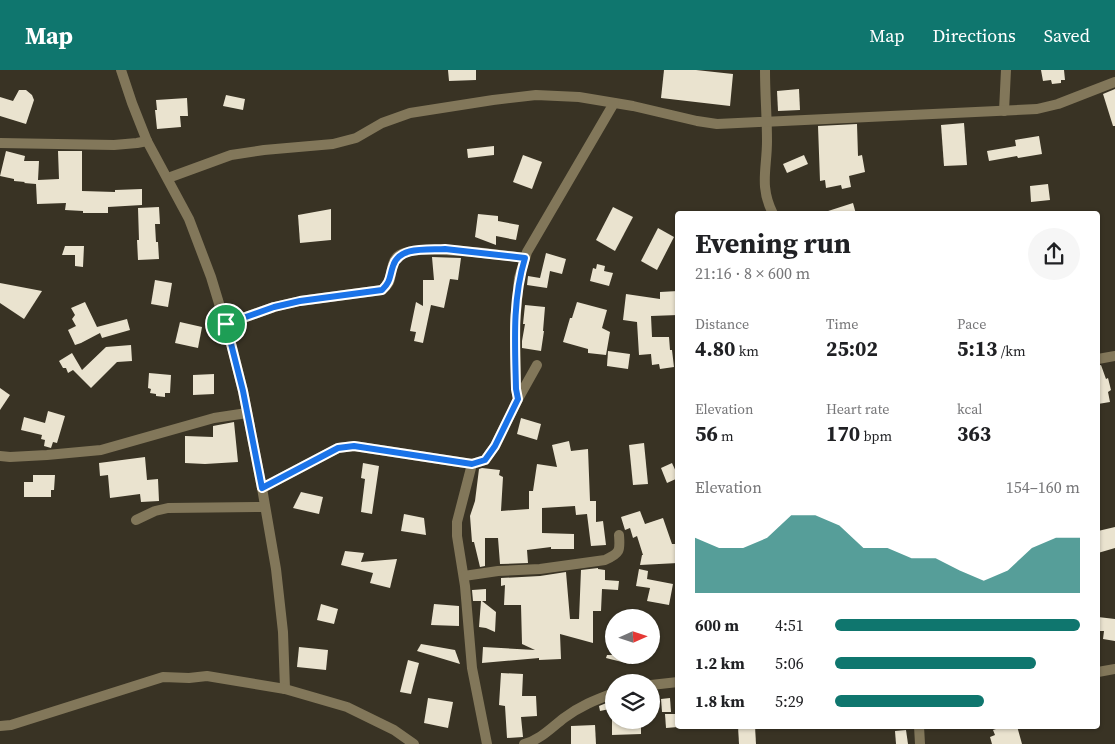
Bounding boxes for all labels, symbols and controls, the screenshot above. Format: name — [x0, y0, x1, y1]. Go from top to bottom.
text: Map — [25, 19, 73, 52]
text: Map — [869, 23, 905, 48]
text: Directions — [933, 23, 1016, 48]
text: Saved — [1044, 23, 1090, 48]
text: Evening run — [695, 224, 851, 262]
button: share — [1028, 228, 1080, 280]
text: 21:16 · 8 × 600 m — [695, 262, 810, 284]
pin — [205, 303, 247, 345]
icon: arrive — [212, 310, 240, 338]
text: Distance — [695, 314, 749, 334]
text: Time — [826, 314, 858, 334]
text: Pace — [957, 314, 986, 334]
text: 4.80 — [695, 334, 735, 363]
text: 25:02 — [826, 334, 878, 363]
text: 5:13 — [957, 334, 997, 363]
text: km — [735, 341, 759, 361]
text: /km — [997, 341, 1026, 361]
text: Elevation — [695, 399, 753, 419]
text: Heart rate — [826, 399, 889, 419]
text: kcal — [957, 399, 983, 419]
text: 56 — [695, 419, 718, 448]
text: 170 — [826, 419, 860, 448]
text: 363 — [957, 419, 991, 448]
text: m — [718, 426, 734, 446]
text: bpm — [860, 426, 892, 446]
text: Elevation — [695, 476, 762, 498]
text: 154–160 m — [1006, 476, 1080, 498]
north arrow — [605, 609, 660, 664]
map controls — [605, 609, 660, 729]
text: 600 m — [695, 614, 739, 636]
text: 4:51 — [775, 614, 804, 636]
text: 1.2 km — [695, 652, 745, 674]
text: 5:06 — [775, 652, 804, 674]
button: layers — [605, 674, 660, 729]
text: 1.8 km — [695, 690, 745, 712]
text: 5:29 — [775, 690, 804, 712]

